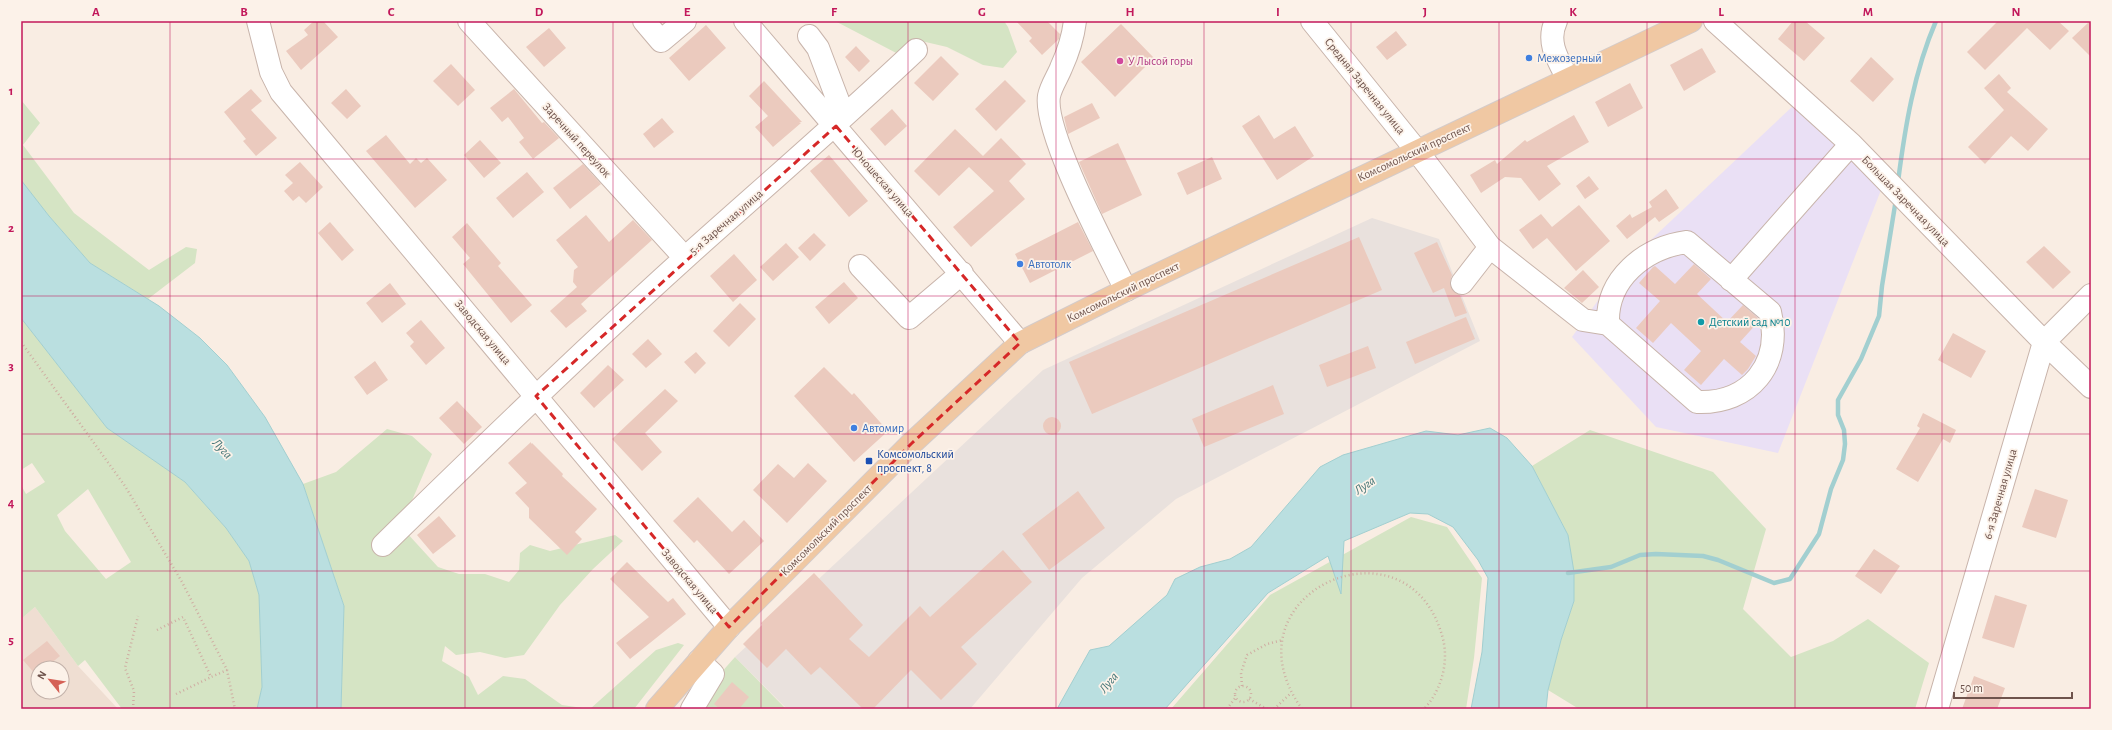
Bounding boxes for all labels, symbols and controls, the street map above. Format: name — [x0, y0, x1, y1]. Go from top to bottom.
text: A — [92, 6, 100, 19]
text: B — [240, 6, 248, 19]
text: C — [388, 6, 395, 19]
text: D — [535, 6, 544, 19]
text: E — [684, 6, 691, 19]
text: F — [831, 6, 838, 19]
text: G — [978, 6, 986, 19]
text: H — [1125, 6, 1135, 19]
text: I — [1276, 6, 1280, 19]
text: J — [1423, 6, 1427, 19]
text: K — [1569, 6, 1577, 19]
text: L — [1718, 6, 1724, 19]
text: M — [1863, 6, 1873, 19]
text: N — [2011, 6, 2021, 19]
street label: Средняя Заречная улица — [1322, 36, 1408, 137]
place label: Межозерный — [1537, 52, 1602, 64]
marker: Межозерный — [1524, 53, 1534, 63]
place label: У Лысой горы — [1128, 55, 1193, 67]
marker: У Лысой горы — [1115, 56, 1125, 66]
text: 1 — [9, 85, 13, 98]
street label: Заречный переулок — [540, 100, 614, 181]
street label: Комсомольский проспект — [1356, 120, 1473, 183]
street label: Юношеская улица — [849, 145, 917, 220]
street label: Большая Заречная улица — [1859, 153, 1953, 250]
street label: 5-я Заречная улица — [687, 187, 766, 258]
text: 2 — [8, 222, 14, 235]
place label: Автотолк — [1028, 258, 1072, 270]
marker: Автотолк — [1015, 259, 1025, 269]
street label: Комсомольский проспект — [1065, 259, 1182, 324]
street label: Заводская улица — [452, 297, 514, 368]
place label: Детский сад №10 — [1709, 316, 1791, 328]
marker: Детский сад №10 — [1696, 317, 1706, 327]
text: 3 — [8, 360, 14, 373]
place label: Автомир — [862, 422, 904, 434]
marker: Автомир — [849, 423, 859, 433]
water label: Луга — [209, 436, 235, 462]
street label: 6-я Заречная улица — [1981, 447, 2020, 541]
place label: Комсомольский проспект, 8 — [877, 448, 954, 474]
marker: Комсомольский проспект, 8 — [864, 456, 874, 466]
water label: Луга — [1351, 474, 1378, 498]
street label: Комсомольский проспект — [778, 482, 874, 578]
text: 4 — [8, 497, 15, 510]
street label: Заводская улица — [659, 546, 721, 617]
text: 5 — [8, 634, 14, 647]
north arrow — [30, 660, 70, 700]
text: N — [35, 669, 48, 681]
water label: Луга — [1096, 670, 1121, 696]
scale bar — [1954, 674, 2072, 700]
text: 50 m — [1960, 682, 1983, 694]

